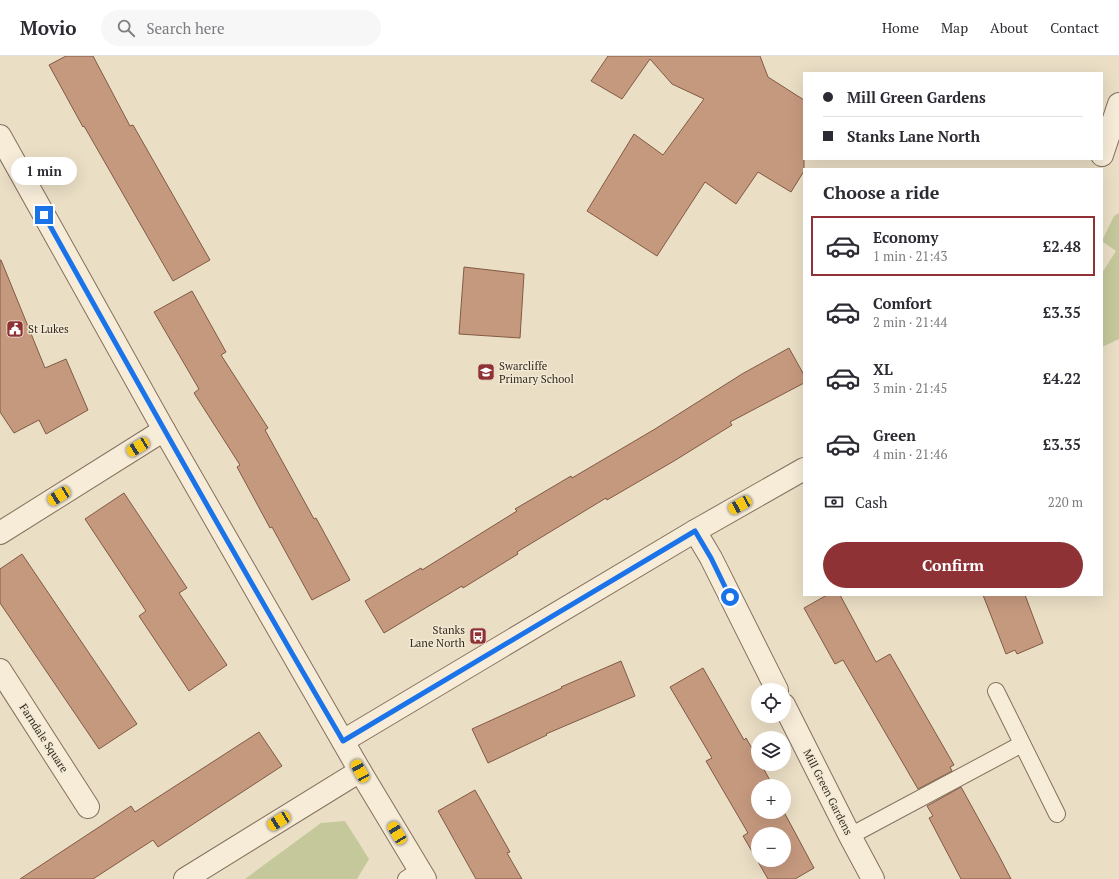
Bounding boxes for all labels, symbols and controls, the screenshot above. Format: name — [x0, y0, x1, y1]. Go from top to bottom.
search box — [101, 10, 381, 46]
text: Movio — [20, 15, 77, 40]
icon: search — [115, 17, 137, 39]
text: Search here — [147, 18, 225, 38]
text: Home — [882, 18, 919, 37]
text: Map — [941, 18, 968, 37]
text: About — [990, 18, 1028, 37]
text: Contact — [1050, 18, 1099, 37]
text: Mill Green Gardens — [847, 87, 986, 107]
text: Stanks Lane North — [847, 126, 980, 146]
callout: 1 min — [11, 157, 77, 185]
text: 1 min — [26, 162, 62, 180]
text: Choose a ride — [823, 180, 939, 204]
route end — [35, 206, 53, 224]
text: Economy — [873, 227, 938, 247]
icon: car — [825, 228, 861, 264]
text: £2.48 — [1043, 236, 1081, 256]
text: 1 min · 21:43 — [873, 247, 947, 265]
text: Comfort — [873, 293, 932, 313]
icon: car — [825, 294, 861, 330]
text: £3.35 — [1043, 302, 1081, 322]
text: 2 min · 21:44 — [873, 313, 947, 331]
public building icon: St Lukes — [5, 319, 25, 339]
place label: St Lukes — [28, 322, 69, 336]
place label: Swarcliffe Primary School — [499, 359, 574, 386]
text: XL — [873, 359, 893, 379]
icon: car — [825, 360, 861, 396]
school or university icon: Swarcliffe Primary School — [476, 362, 496, 382]
text: £4.22 — [1043, 368, 1081, 388]
text: 3 min · 21:45 — [873, 379, 947, 397]
text: Green — [873, 425, 916, 445]
icon: car — [825, 426, 861, 462]
text: £3.35 — [1043, 434, 1081, 454]
car — [125, 436, 151, 458]
text: 4 min · 21:46 — [873, 445, 947, 463]
car — [46, 485, 72, 507]
icon: cash — [823, 491, 845, 513]
text: Cash — [855, 492, 888, 512]
text: 220 m — [1048, 493, 1083, 511]
car — [727, 494, 753, 516]
button: Confirm — [823, 542, 1083, 588]
route start — [721, 588, 739, 606]
place label: Stanks Lane North — [410, 623, 466, 650]
bus stop icon: Stanks Lane North — [468, 626, 488, 646]
map controls — [751, 683, 791, 867]
button: locate — [751, 683, 791, 723]
street label: Farndale Square — [17, 701, 72, 775]
button: layers — [751, 731, 791, 771]
street label: Mill Green Gardens — [800, 747, 856, 837]
car — [349, 758, 371, 784]
button: + — [751, 779, 791, 819]
car — [266, 810, 292, 832]
car — [386, 820, 408, 846]
button: − — [751, 827, 791, 867]

